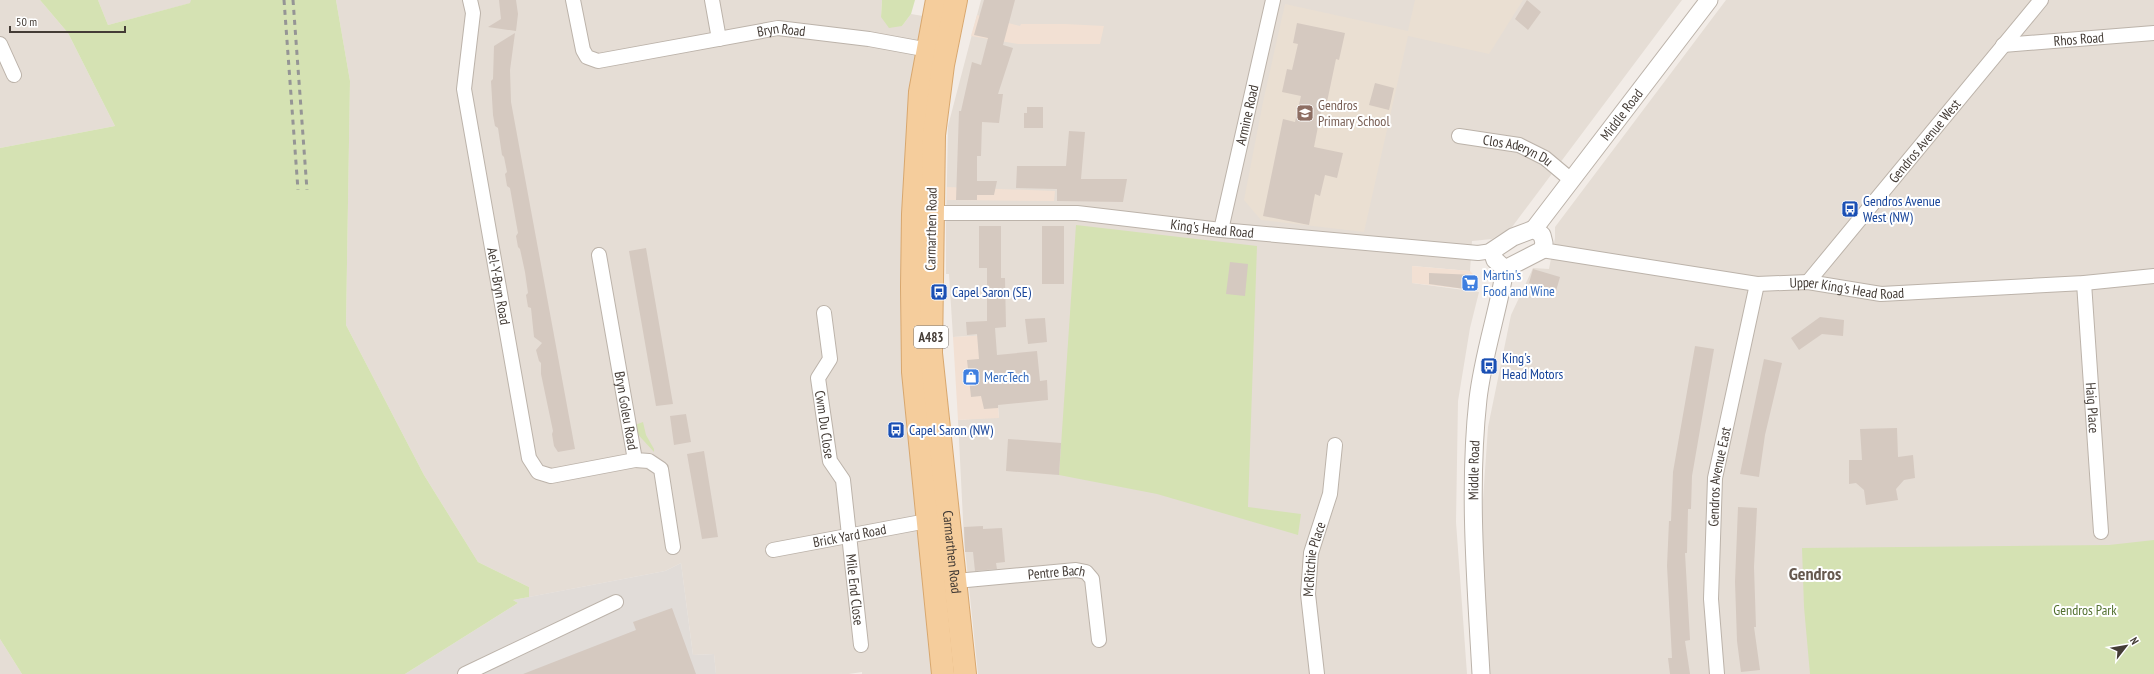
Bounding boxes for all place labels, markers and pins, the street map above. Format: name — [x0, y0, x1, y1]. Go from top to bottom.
place label: Gendros Primary School — [1318, 96, 1390, 130]
school or university icon: Gendros Primary School — [1295, 103, 1315, 123]
place label: Gendros Avenue West (NW) — [1863, 192, 1941, 226]
bus stop icon: Gendros Avenue West (NW) — [1840, 199, 1860, 219]
place label: Martin's Food and Wine — [1483, 266, 1555, 300]
supermarket icon: Martin's Food and Wine — [1460, 273, 1480, 293]
bus stop icon: Capel Saron (SE) — [929, 282, 949, 302]
place label: Capel Saron (SE) — [952, 283, 1032, 301]
place label: King's Head Motors — [1502, 349, 1564, 383]
bus stop icon: King's Head Motors — [1479, 356, 1499, 376]
shop icon: MercTech — [961, 367, 981, 387]
place label: MercTech — [984, 368, 1029, 386]
bus stop icon: Capel Saron (NW) — [886, 420, 906, 440]
place label: Capel Saron (NW) — [909, 421, 994, 439]

